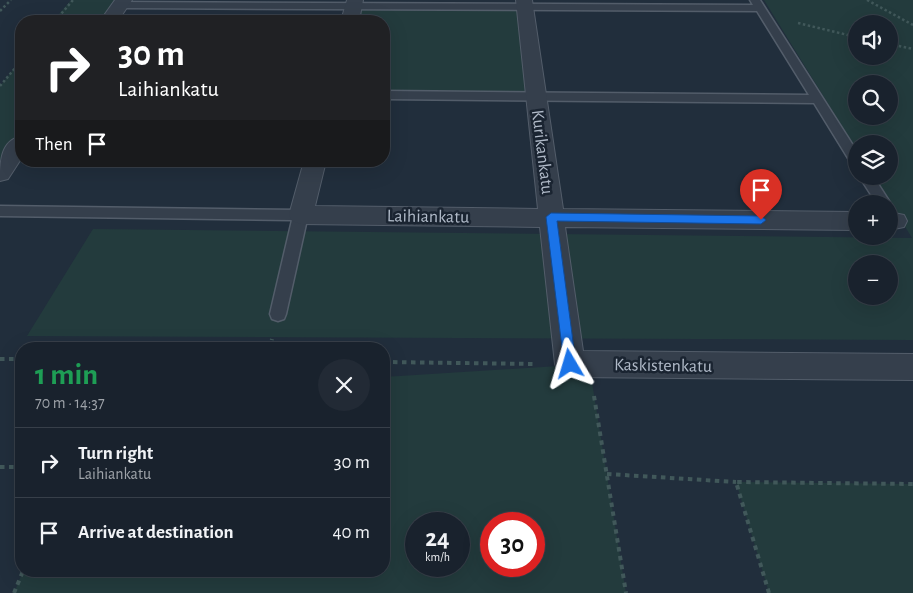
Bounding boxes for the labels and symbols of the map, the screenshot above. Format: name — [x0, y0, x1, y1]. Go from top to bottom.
street label: Kurikankatu — [528, 109, 556, 195]
pin — [740, 169, 782, 220]
street label: Laihiankatu — [387, 207, 469, 227]
position arrow — [543, 337, 595, 389]
street label: Kaskistenkatu — [614, 356, 712, 376]
speed limit sign: 30 — [480, 512, 545, 577]

